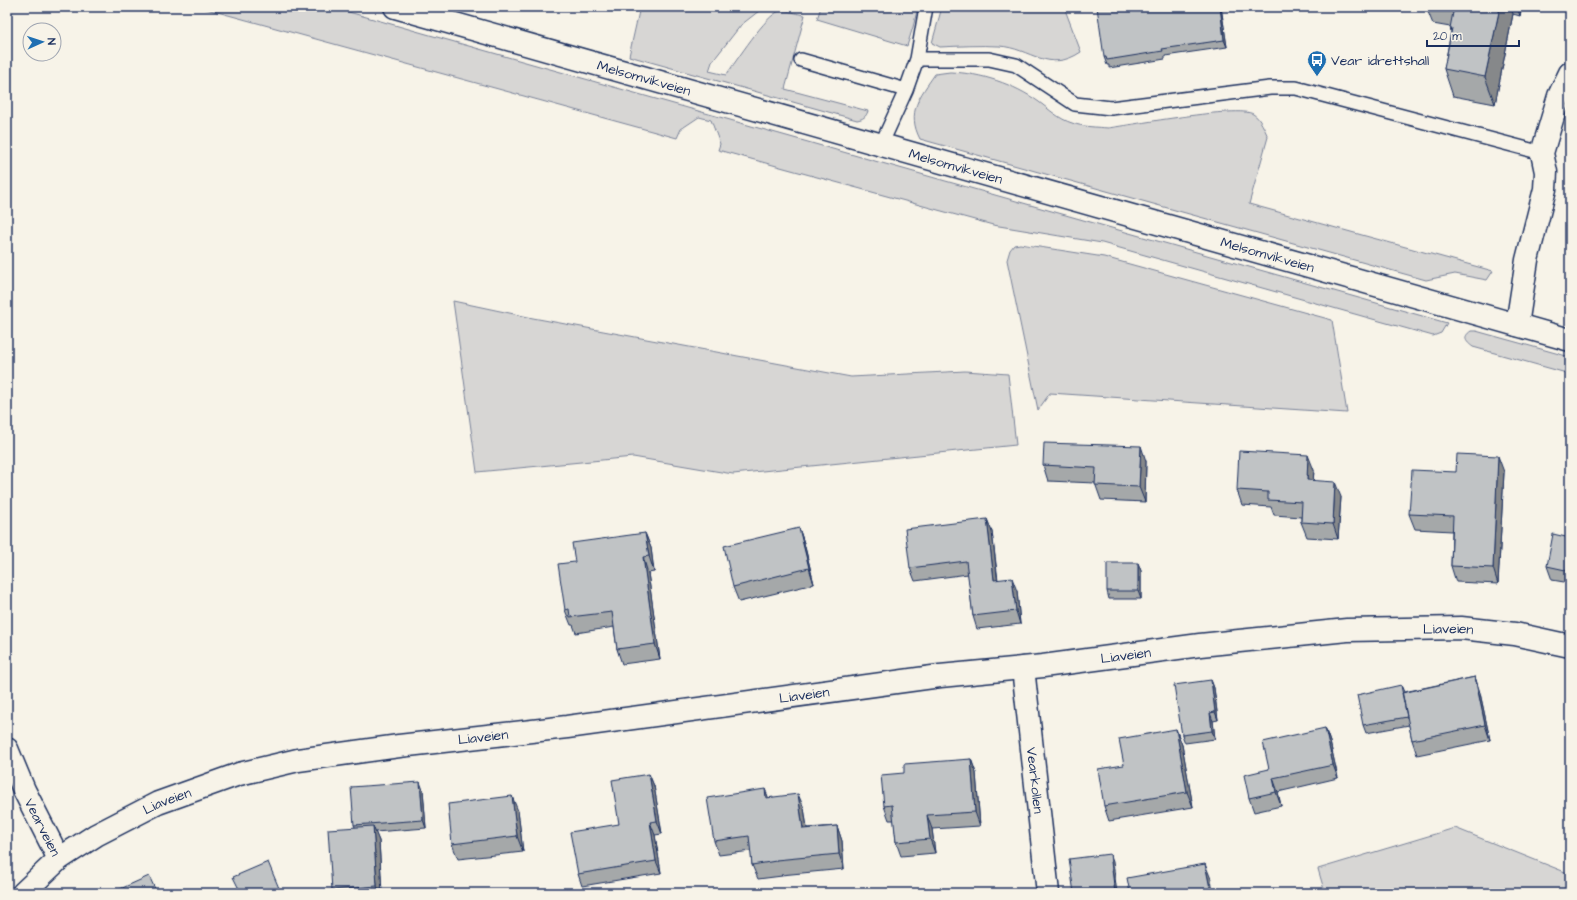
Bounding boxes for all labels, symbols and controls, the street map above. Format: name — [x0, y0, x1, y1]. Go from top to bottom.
north arrow — [22, 22, 62, 62]
scale bar — [1427, 22, 1519, 48]
text: 20 m — [1433, 28, 1462, 45]
text: N — [44, 38, 59, 45]
bus stop icon: Vear idrettshall — [1306, 49, 1328, 77]
place label: Vear idrettshall — [1331, 51, 1429, 71]
street label: Melsomvikveien — [595, 56, 693, 101]
street label: Melsomvikveien — [906, 144, 1005, 190]
street label: Melsomvikveien — [1218, 232, 1317, 278]
street label: Liaveien — [1423, 619, 1474, 640]
street label: Liaveien — [1100, 643, 1152, 669]
street label: Liaveien — [778, 682, 831, 709]
street label: Liaveien — [457, 725, 509, 750]
street label: Vearkollen — [1021, 746, 1048, 815]
street label: Liaveien — [140, 783, 194, 820]
street label: Vearveien — [19, 795, 65, 860]

